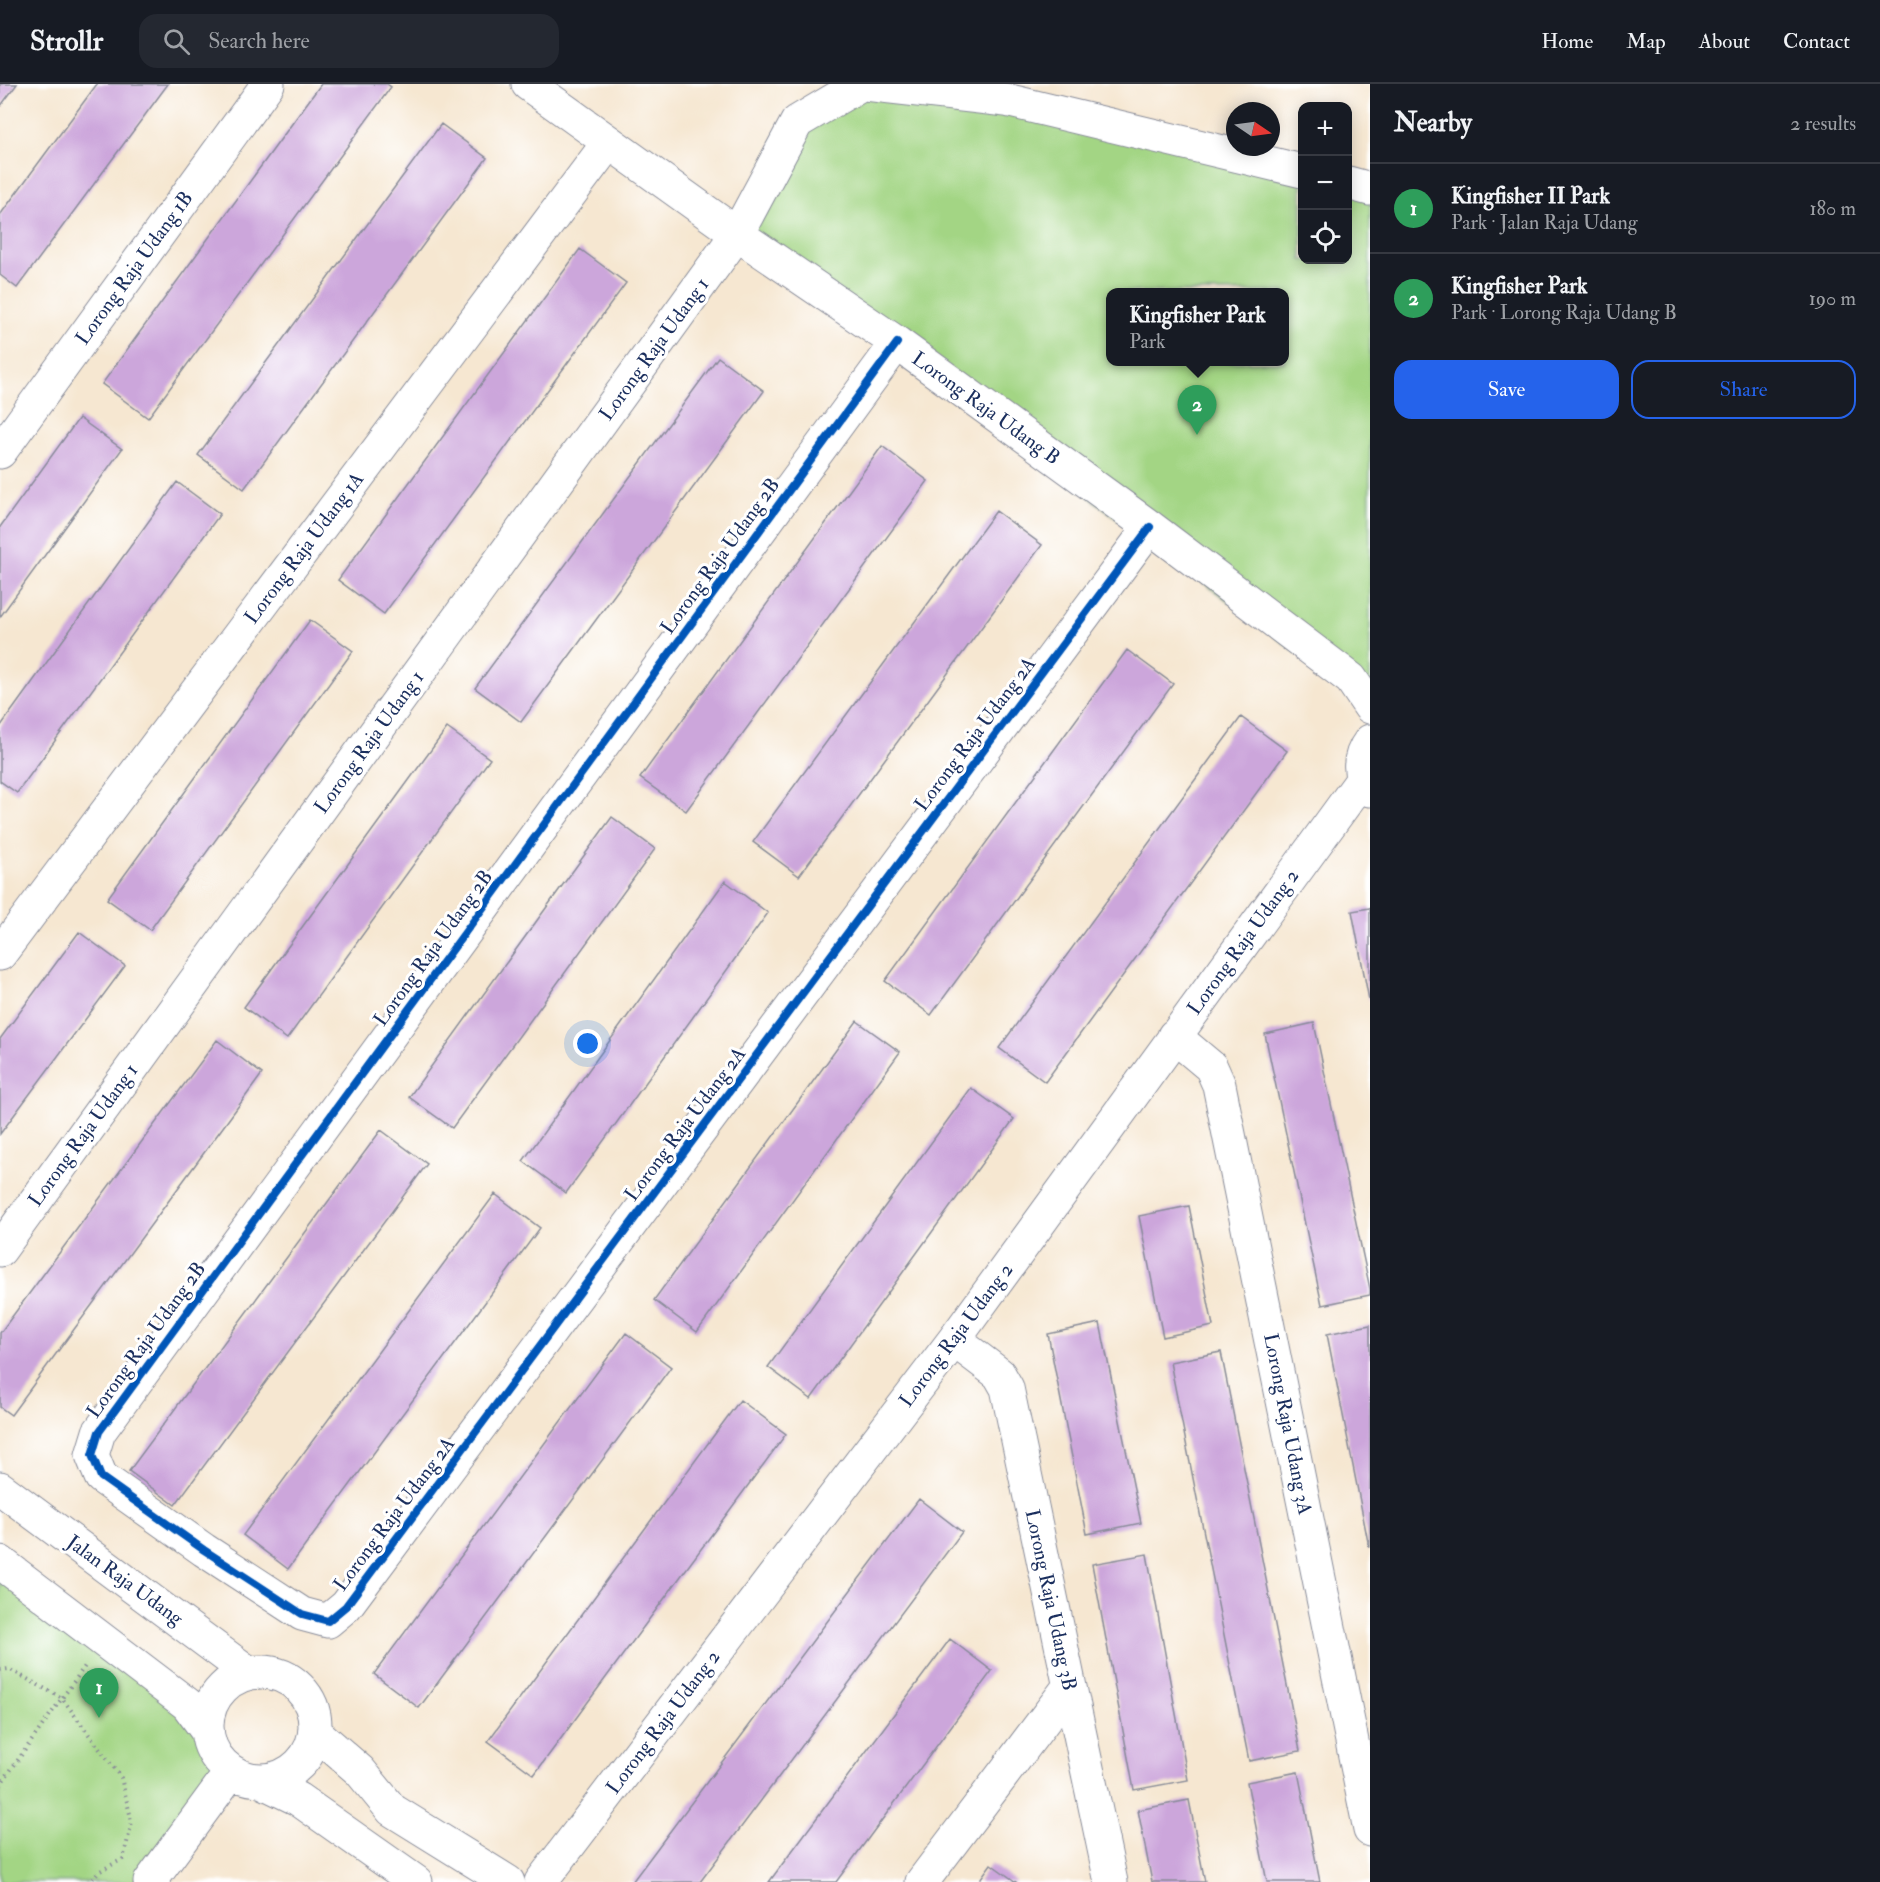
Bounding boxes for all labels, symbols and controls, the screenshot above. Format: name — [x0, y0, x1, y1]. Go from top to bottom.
search box — [139, 14, 559, 68]
text: Strollr — [30, 24, 103, 59]
icon: search — [160, 25, 193, 58]
text: Search here — [208, 27, 310, 55]
text: Home — [1541, 28, 1593, 55]
text: Map — [1626, 28, 1666, 55]
text: About — [1699, 28, 1750, 55]
text: Contact — [1783, 28, 1850, 55]
north arrow — [1226, 102, 1280, 156]
map controls — [1298, 102, 1352, 264]
button: + — [1298, 102, 1352, 156]
text: Nearby — [1394, 107, 1472, 139]
text: 2 results — [1790, 111, 1856, 136]
button: − — [1298, 156, 1352, 210]
text: Kingfisher II Park — [1451, 182, 1610, 210]
street label: Lorong Raja Udang 1B — [70, 186, 198, 350]
text: 1 — [1410, 196, 1417, 221]
text: 180 m — [1809, 196, 1856, 221]
button: locate — [1298, 210, 1352, 264]
text: Park · Jalan Raja Udang — [1451, 210, 1638, 235]
street label: Lorong Raja Udang 1 — [594, 272, 714, 426]
text: Kingfisher Park — [1451, 272, 1588, 300]
text: 2 — [1408, 286, 1419, 311]
text: 190 m — [1809, 286, 1856, 311]
popup — [1106, 288, 1289, 366]
text: Park · Lorong Raja Udang B — [1451, 300, 1677, 325]
text: Kingfisher Park — [1129, 301, 1266, 329]
text: Park — [1129, 329, 1166, 354]
street label: Lorong Raja Udang B — [907, 346, 1065, 470]
button: Save — [1394, 360, 1619, 419]
button: Share — [1631, 360, 1856, 419]
pin: 2 — [1178, 386, 1216, 435]
street label: Lorong Raja Udang 1A — [239, 467, 369, 629]
street label: Lorong Raja Udang 2B — [655, 473, 785, 639]
street label: Lorong Raja Udang 2A — [909, 652, 1041, 816]
street label: Lorong Raja Udang 1 — [309, 665, 429, 819]
street label: Lorong Raja Udang 2 — [1182, 864, 1304, 1020]
street label: Lorong Raja Udang 2B — [368, 865, 498, 1031]
your location — [573, 1029, 602, 1058]
street label: Lorong Raja Udang 2A — [619, 1042, 751, 1206]
street label: Lorong Raja Udang 1 — [23, 1058, 143, 1212]
street label: Lorong Raja Udang 2B — [81, 1257, 211, 1423]
street label: Lorong Raja Udang 2 — [894, 1258, 1018, 1412]
street label: Lorong Raja Udang 3A — [1258, 1331, 1318, 1517]
street label: Lorong Raja Udang 2A — [328, 1432, 460, 1596]
street label: Lorong Raja Udang 3B — [1020, 1507, 1082, 1693]
street label: Jalan Raja Udang — [61, 1529, 189, 1631]
street label: Lorong Raja Udang 2 — [601, 1645, 725, 1799]
pin: 1 — [80, 1668, 118, 1718]

